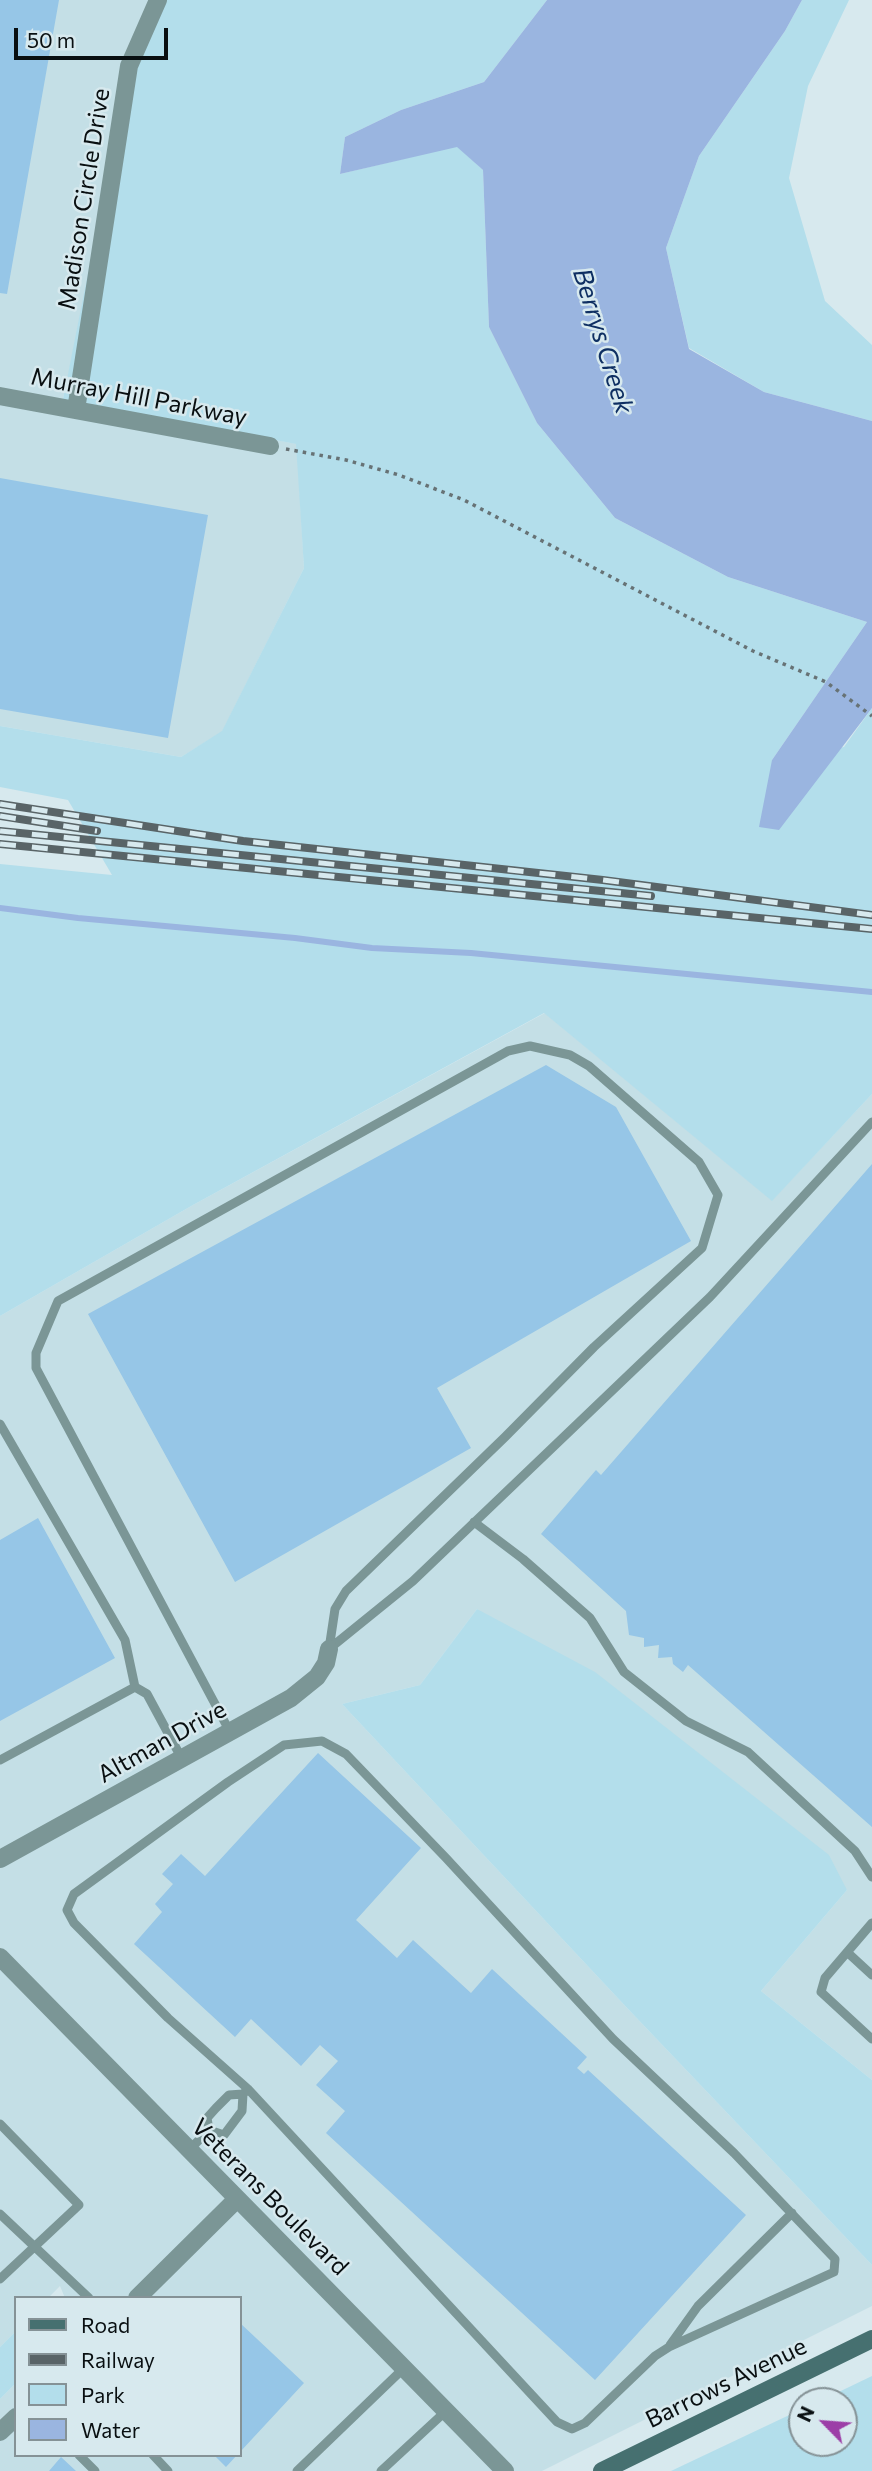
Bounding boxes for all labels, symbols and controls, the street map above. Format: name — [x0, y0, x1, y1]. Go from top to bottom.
scale bar — [18, 14, 172, 58]
text: 50 m — [27, 27, 75, 52]
street label: Madison Circle Drive — [52, 86, 116, 312]
water label: Berrys Creek — [566, 264, 640, 418]
street label: Murray Hill Parkway — [29, 362, 249, 432]
street label: Altman Drive — [93, 1695, 231, 1789]
street label: Veterans Boulevard — [186, 2113, 354, 2281]
legend — [14, 2296, 242, 2457]
text: Road — [81, 2312, 130, 2337]
street label: Barrows Avenue — [641, 2332, 811, 2434]
text: Railway — [81, 2347, 155, 2372]
text: Park — [81, 2382, 125, 2407]
north arrow — [788, 2387, 858, 2457]
text: N — [792, 2402, 819, 2425]
text: Water — [81, 2417, 140, 2442]

